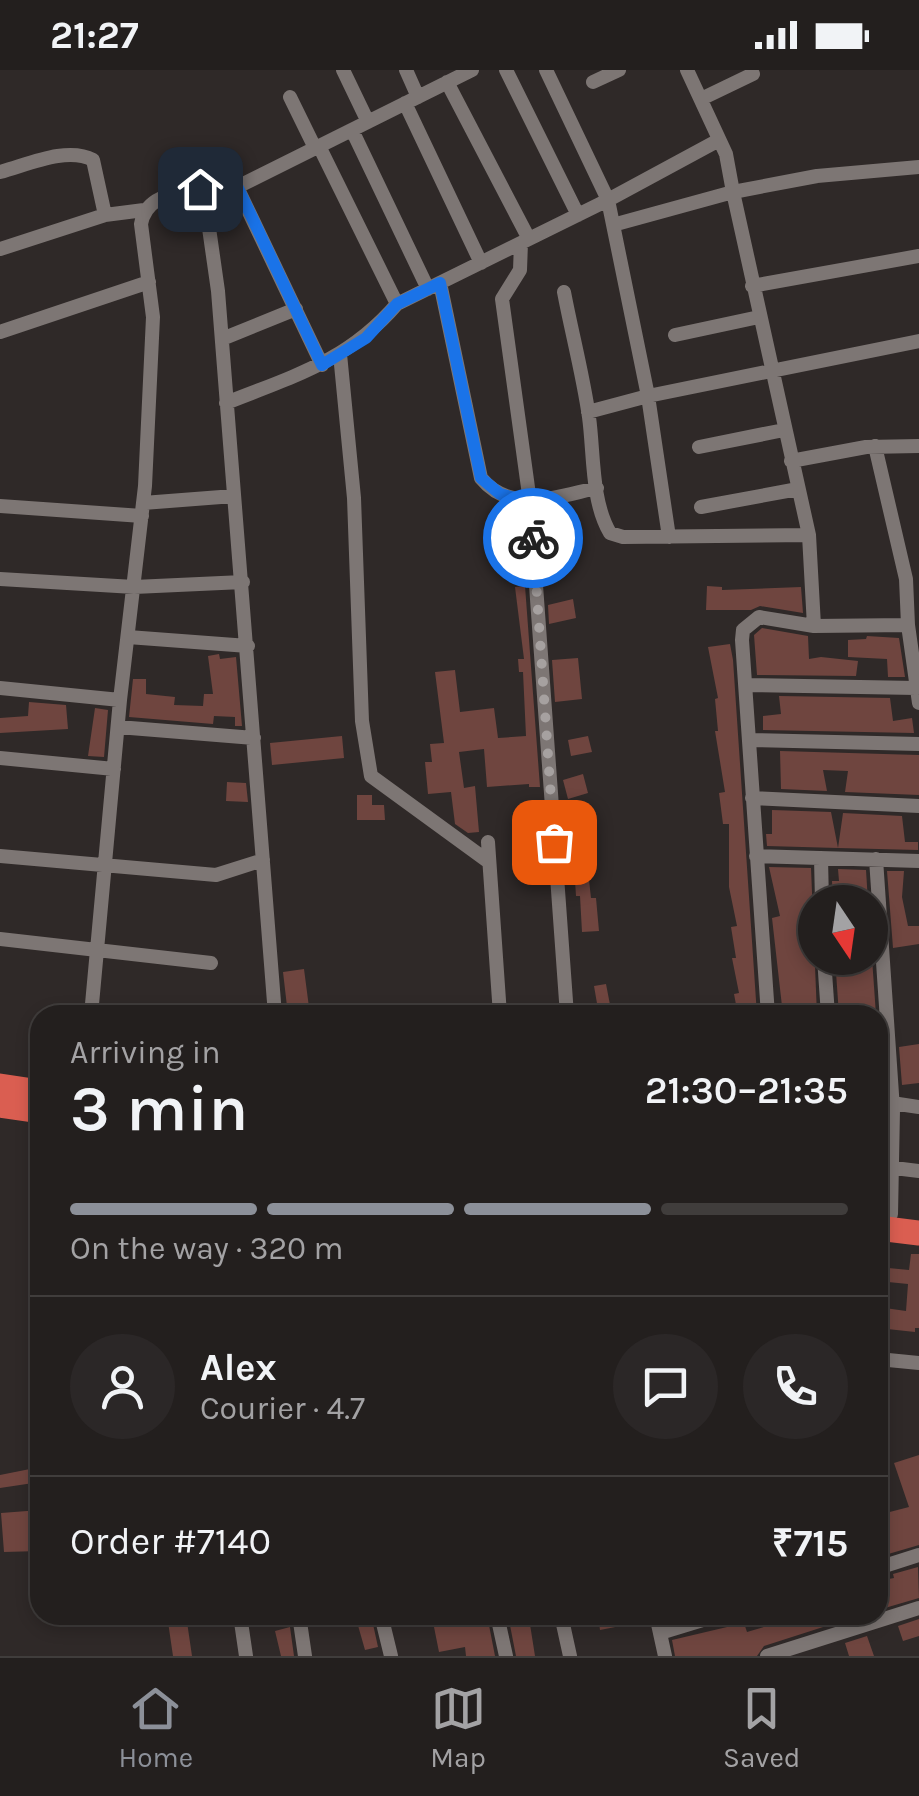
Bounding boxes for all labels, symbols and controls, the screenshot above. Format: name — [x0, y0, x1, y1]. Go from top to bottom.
text: 21:27 — [50, 13, 139, 58]
pin — [158, 147, 243, 232]
icon: home — [173, 162, 228, 217]
courier — [483, 488, 583, 588]
icon: bike — [506, 511, 561, 566]
pin — [512, 800, 597, 885]
icon: bag — [527, 815, 582, 870]
north arrow — [798, 885, 888, 975]
map controls — [798, 885, 888, 975]
text: Arriving in — [70, 1034, 221, 1071]
text: 21:30–21:35 — [645, 1068, 848, 1113]
text: 3 min — [70, 1070, 248, 1146]
text: On the way · 320 m — [70, 1230, 344, 1267]
button: person — [70, 1334, 175, 1439]
button: chat — [613, 1334, 718, 1439]
button: phone — [743, 1334, 848, 1439]
text: Alex — [200, 1345, 277, 1390]
text: Courier · 4.7 — [200, 1390, 365, 1427]
text: Order #7140 — [70, 1519, 271, 1564]
text: ₹715 — [772, 1521, 848, 1566]
tab: Home — [119, 1681, 193, 1774]
tab: Map — [430, 1681, 486, 1774]
tab: Saved — [723, 1681, 800, 1774]

